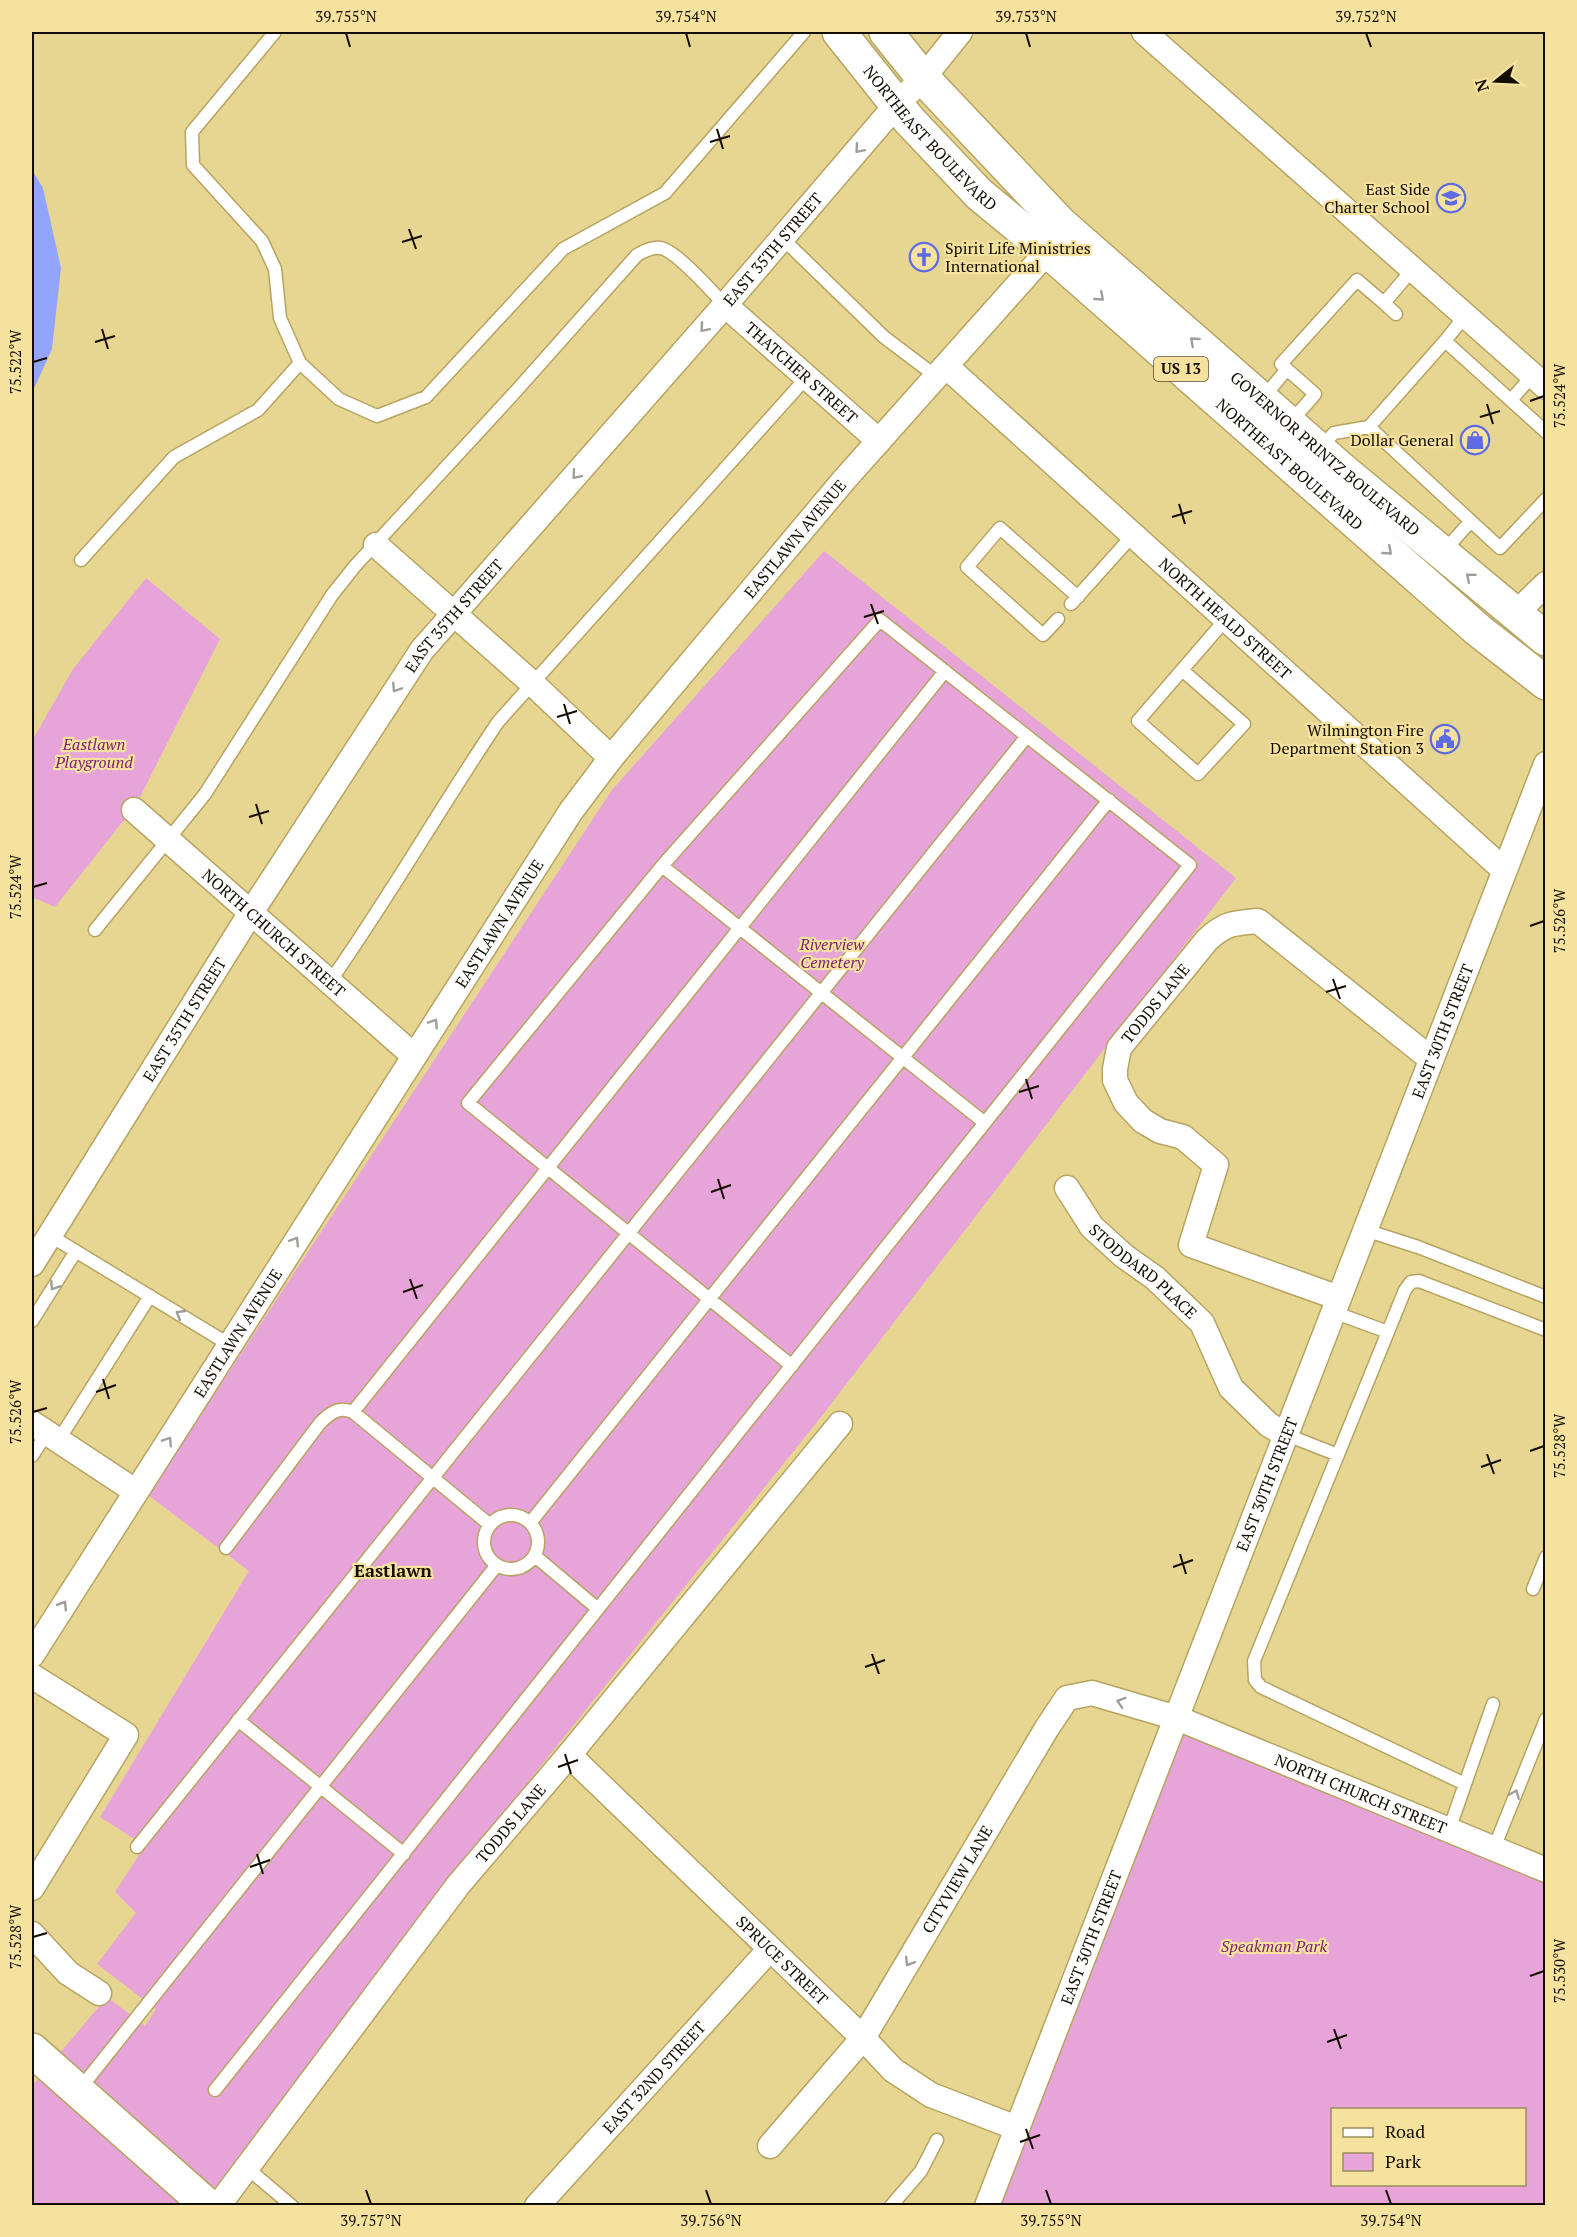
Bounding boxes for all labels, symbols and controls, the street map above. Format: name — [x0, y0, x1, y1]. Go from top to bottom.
text: 39.755°N — [315, 6, 377, 26]
text: 39.754°N — [655, 6, 717, 26]
text: 39.753°N — [995, 6, 1057, 26]
text: 39.752°N — [1335, 6, 1397, 26]
north arrow — [1466, 51, 1526, 111]
street label: NORTHEAST BOULEVARD — [859, 61, 1002, 215]
text: N — [1469, 76, 1494, 95]
one-way arrow — [855, 142, 866, 153]
place label: East Side Charter School — [1324, 178, 1430, 218]
school or university icon: East Side Charter School — [1435, 182, 1467, 214]
street label: EAST 35TH STREET — [718, 188, 827, 310]
place label: Spirit Life Ministries International — [945, 237, 1091, 277]
church icon: Spirit Life Ministries International — [908, 241, 940, 273]
one-way arrow — [1093, 290, 1104, 301]
street label: THATCHER STREET — [740, 317, 863, 428]
one-way arrow — [700, 322, 711, 332]
text: 75.522°W — [5, 329, 25, 394]
one-way arrow — [1190, 337, 1201, 348]
road number: US 13 — [1154, 357, 1208, 381]
text: 75.524°W — [1549, 363, 1569, 428]
street label: GOVERNOR PRINTZ BOULEVARD — [1226, 366, 1425, 541]
street label: NORTHEAST BOULEVARD — [1211, 393, 1368, 535]
shop icon: Dollar General — [1459, 424, 1491, 456]
place label: Dollar General — [1350, 429, 1454, 451]
one-way arrow — [572, 468, 583, 479]
street label: EASTLAWN AVENUE — [739, 475, 851, 603]
one-way arrow — [1381, 544, 1392, 555]
street label: NORTH HEALD STREET — [1154, 553, 1296, 684]
street label: EAST 35TH STREET — [399, 554, 508, 677]
one-way arrow — [1466, 573, 1477, 584]
one-way arrow — [392, 682, 404, 692]
place label: Wilmington Fire Department Station 3 — [1270, 719, 1424, 759]
public building icon: Wilmington Fire Department Station 3 — [1429, 723, 1461, 755]
park label: Eastlawn Playground — [54, 733, 133, 773]
text: 75.524°W — [5, 854, 25, 919]
street label: EASTLAWN AVENUE — [450, 855, 548, 992]
street label: NORTH CHURCH STREET — [197, 864, 350, 1002]
text: 75.526°W — [1549, 888, 1569, 953]
park label: Riverview Cemetery — [799, 933, 865, 973]
street label: EAST 35TH STREET — [137, 953, 231, 1086]
street label: TODDS LANE — [1116, 959, 1195, 1048]
street label: EAST 30TH STREET — [1406, 961, 1478, 1102]
one-way arrow — [426, 1019, 437, 1030]
street label: STODDARD PLACE — [1084, 1219, 1202, 1324]
one-way arrow — [288, 1237, 300, 1247]
street label: EASTLAWN AVENUE — [188, 1265, 287, 1402]
one-way arrow — [49, 1280, 61, 1290]
one-way arrow — [176, 1310, 186, 1322]
text: 75.526°W — [5, 1379, 25, 1444]
text: 75.528°W — [1549, 1413, 1569, 1478]
street label: EAST 30TH STREET — [1231, 1414, 1303, 1555]
one-way arrow — [160, 1437, 172, 1447]
district label: Eastlawn — [354, 1558, 432, 1582]
one-way arrow — [55, 1601, 67, 1611]
one-way arrow — [1116, 1697, 1127, 1710]
street label: NORTH CHURCH STREET — [1272, 1749, 1450, 1839]
street label: TODDS LANE — [471, 1779, 551, 1867]
one-way arrow — [1508, 1789, 1520, 1800]
street label: CITYVIEW LANE — [917, 1821, 998, 1937]
street label: EAST 30TH STREET — [1055, 1867, 1127, 2008]
text: 75.528°W — [5, 1904, 25, 1969]
street label: SPRUCE STREET — [731, 1911, 833, 2010]
park label: Speakman Park — [1221, 1935, 1327, 1957]
text: 75.530°W — [1549, 1938, 1569, 2003]
one-way arrow — [904, 1956, 916, 1966]
street label: EAST 32ND STREET — [597, 2016, 710, 2138]
legend — [1331, 2108, 1526, 2186]
text: Road — [1385, 2119, 1425, 2143]
text: Park — [1385, 2149, 1422, 2173]
text: 39.757°N — [340, 2210, 402, 2230]
text: 39.756°N — [680, 2210, 742, 2230]
text: 39.755°N — [1020, 2210, 1082, 2230]
text: 39.754°N — [1360, 2210, 1422, 2230]

